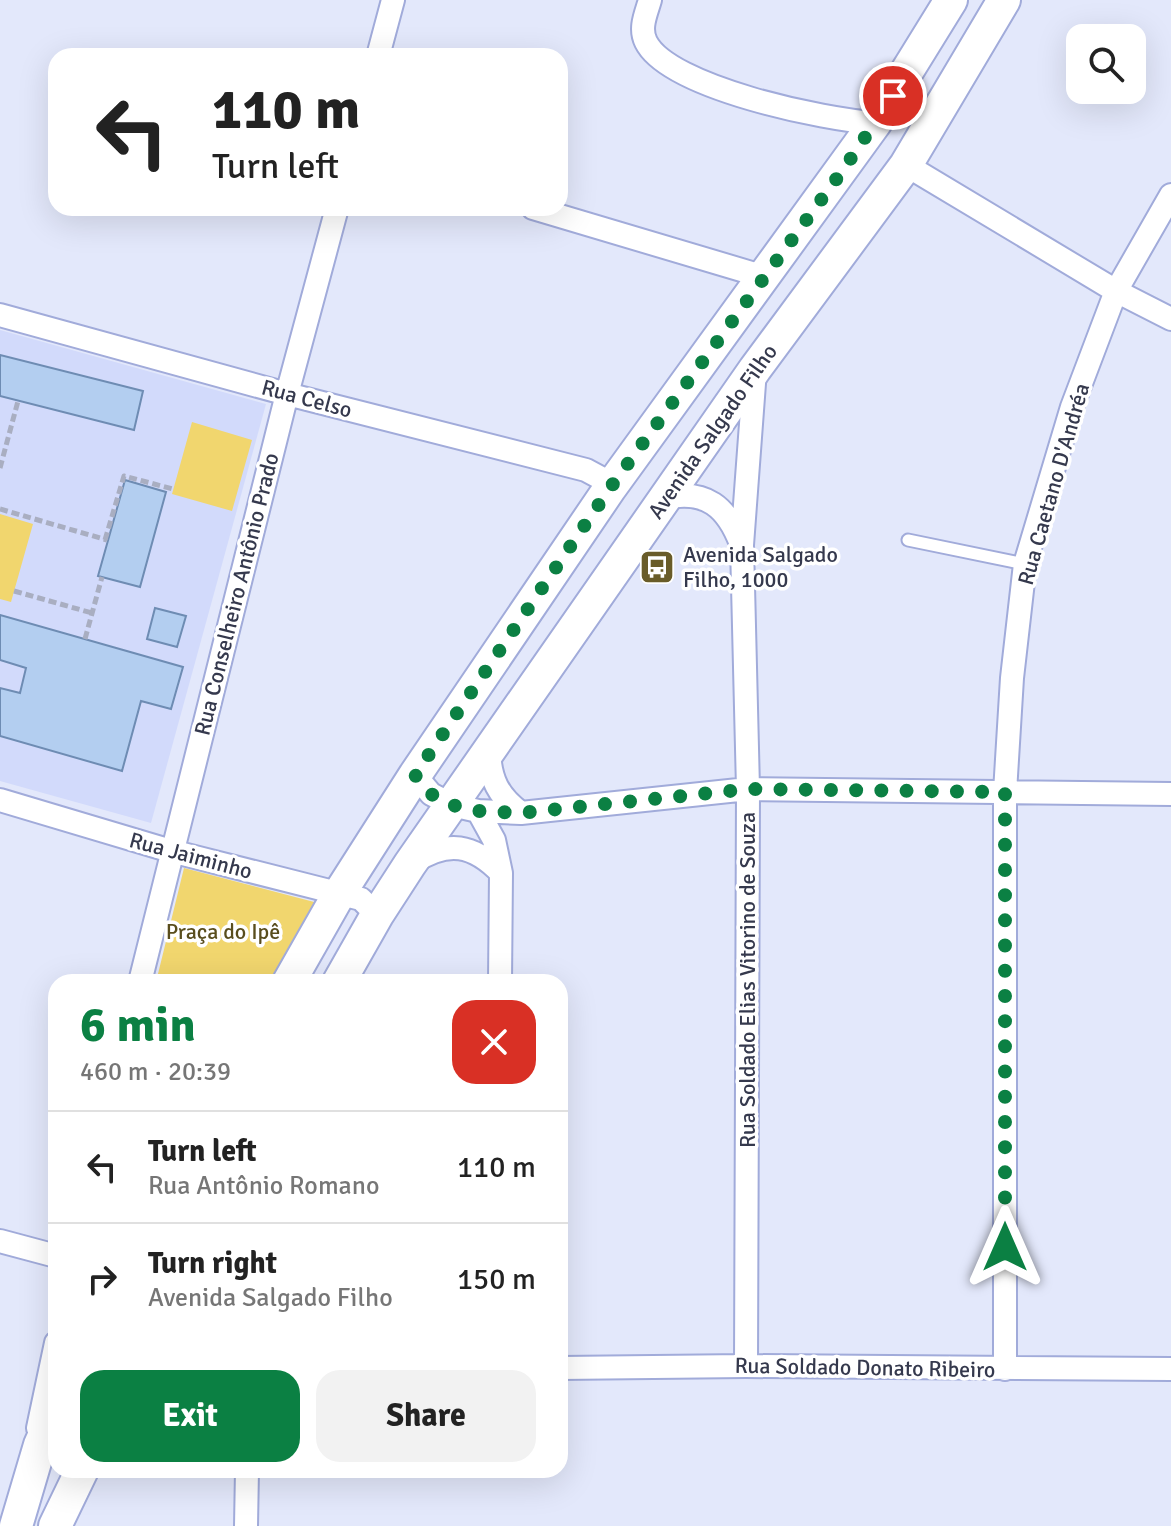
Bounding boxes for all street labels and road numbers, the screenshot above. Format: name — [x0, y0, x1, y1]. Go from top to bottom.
street label: Avenida Salgado Filho — [642, 339, 783, 524]
street label: Rua Celso — [259, 373, 355, 423]
street label: Rua Caetano D'Andréa — [1012, 380, 1095, 588]
street label: Rua Conselheiro Antônio Prado — [188, 450, 285, 738]
street label: Rua Soldado Elias Vitorino de Souza — [734, 812, 761, 1148]
street label: Rua Jaiminho — [126, 826, 255, 885]
street label: Rua Soldado Donato Ribeiro — [734, 1352, 996, 1383]

